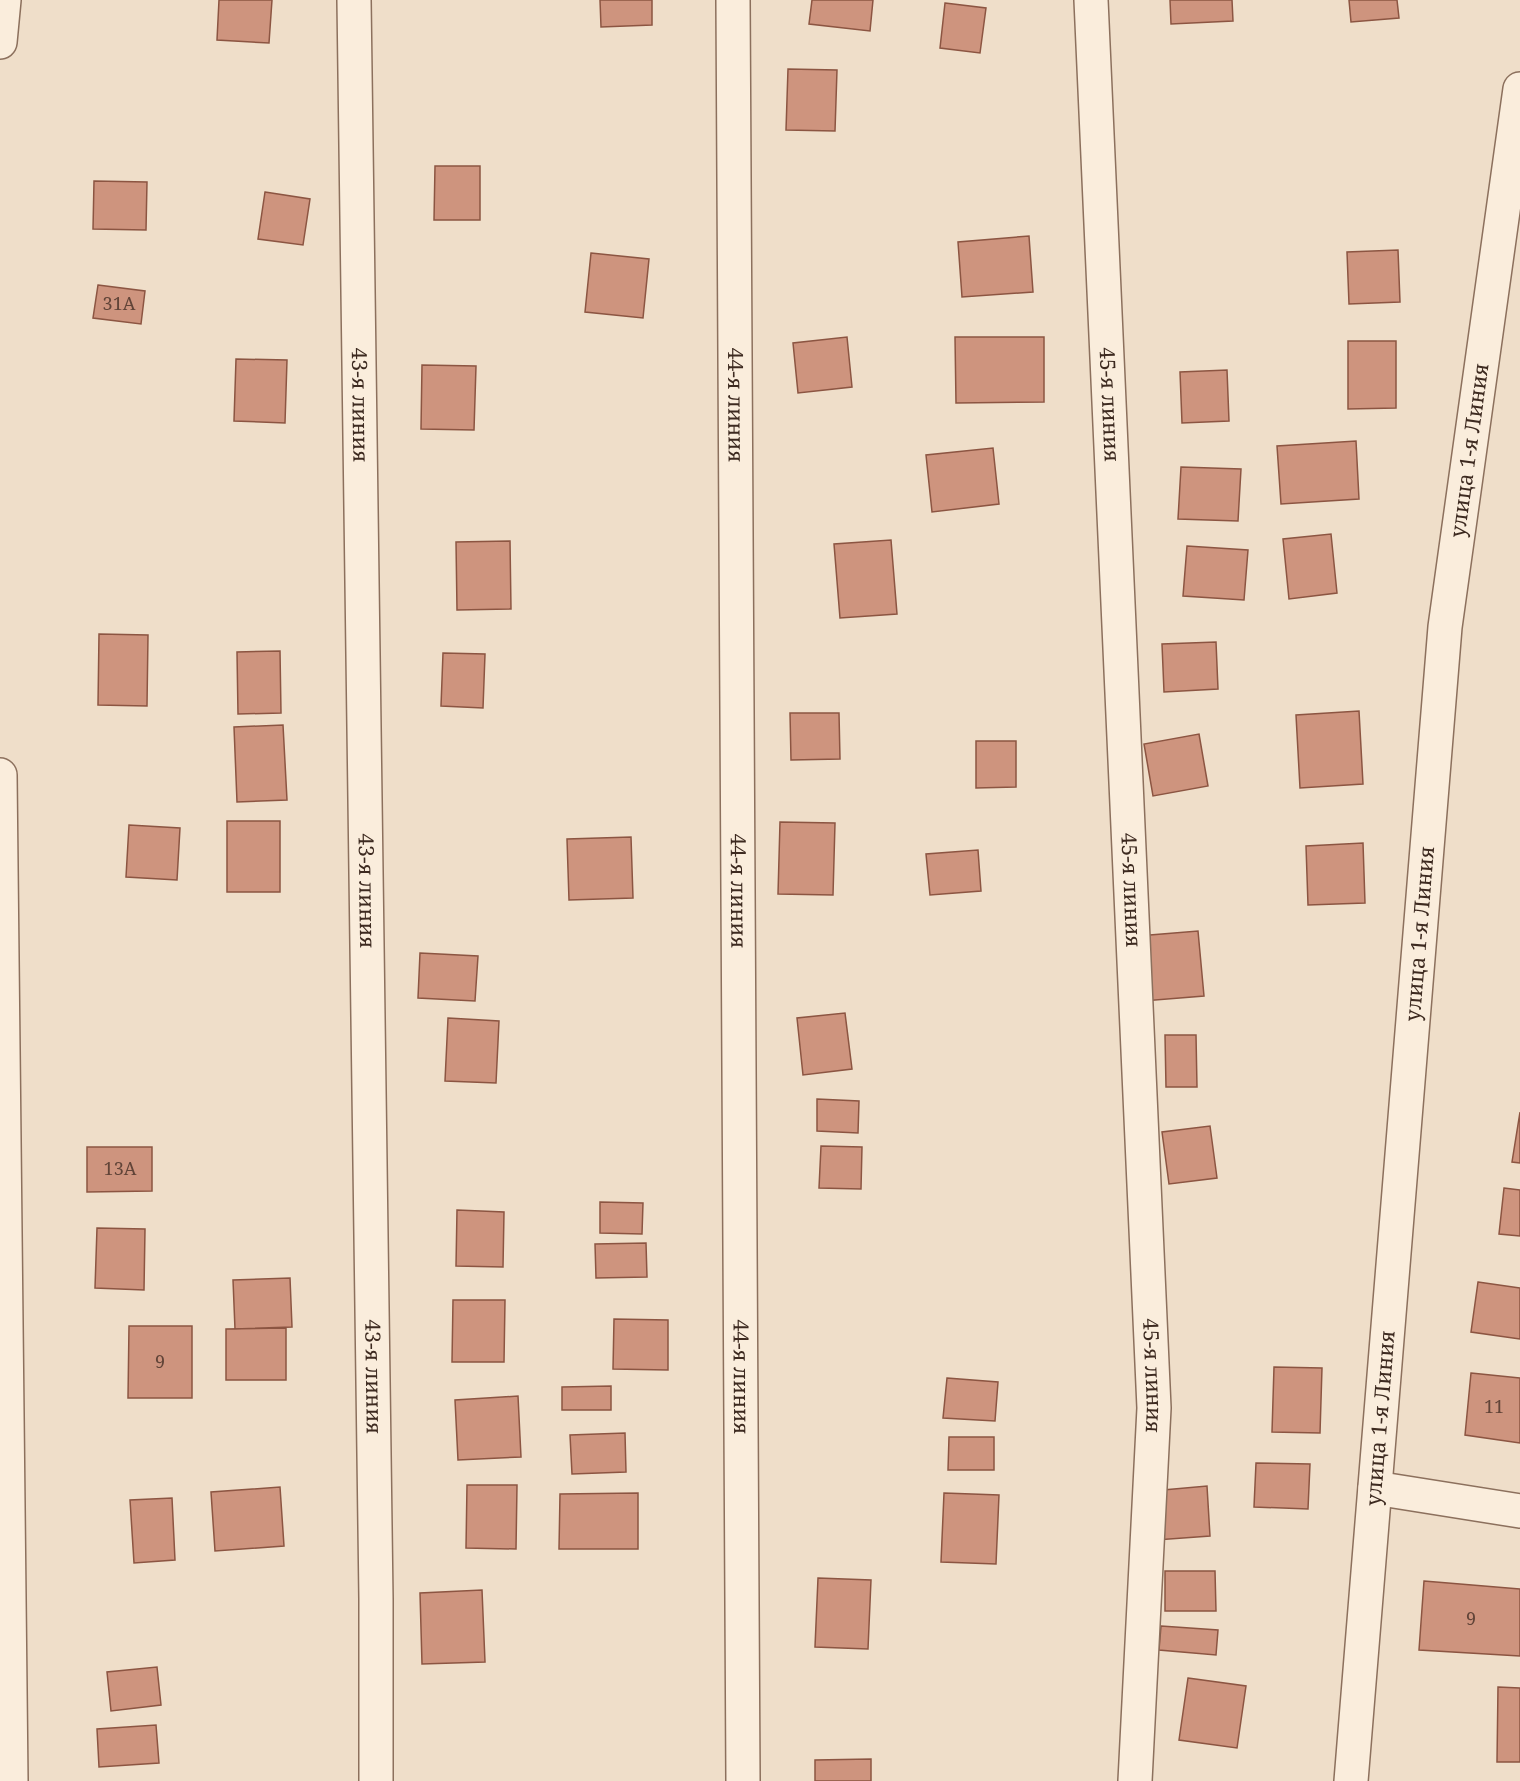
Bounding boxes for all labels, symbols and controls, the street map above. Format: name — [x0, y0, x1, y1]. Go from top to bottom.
house number: 31А — [103, 291, 136, 315]
street label: 43-я линия — [346, 347, 375, 463]
street label: 45-я линия — [1094, 347, 1127, 463]
street label: 44-я линия — [722, 348, 751, 462]
street label: улица 1-я Линия — [1443, 361, 1495, 539]
street label: 45-я линия — [1115, 832, 1148, 948]
street label: 43-я линия — [352, 833, 382, 948]
street label: 44-я линия — [725, 834, 753, 948]
street label: улица 1-я Линия — [1398, 845, 1440, 1023]
house number: 13А — [104, 1156, 137, 1180]
street label: 45-я линия — [1137, 1318, 1169, 1434]
street label: 43-я линия — [359, 1319, 389, 1434]
street label: 44-я линия — [727, 1320, 756, 1434]
street label: улица 1-я Линия — [1358, 1329, 1401, 1507]
house number: 9 — [155, 1349, 165, 1373]
house number: 11 — [1484, 1394, 1504, 1418]
house number: 9 — [1466, 1606, 1476, 1630]

